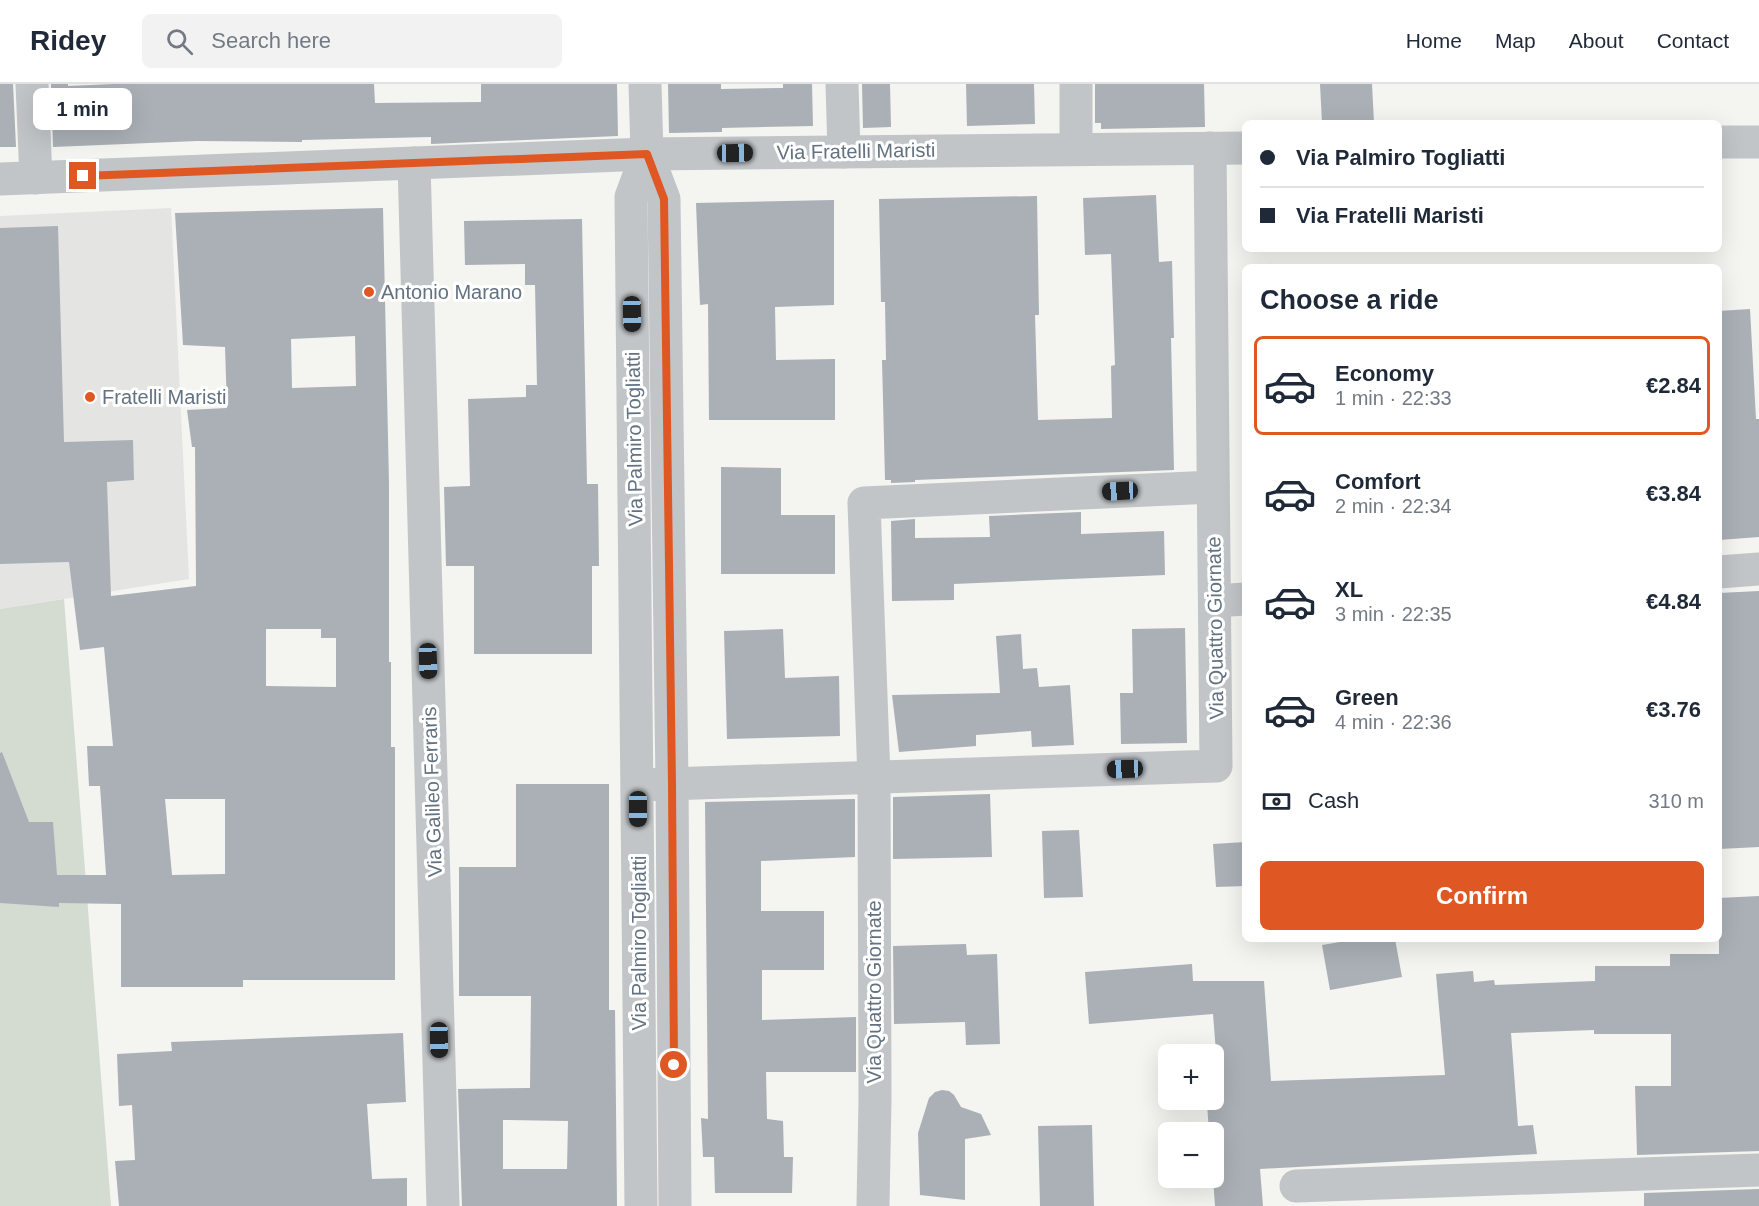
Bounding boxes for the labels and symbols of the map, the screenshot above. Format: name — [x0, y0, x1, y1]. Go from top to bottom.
callout: 1 min — [34, 89, 132, 131]
street label: Via Fratelli Maristi — [777, 139, 935, 163]
car — [717, 144, 753, 162]
route end — [69, 162, 96, 189]
place label: Antonio Marano — [381, 281, 522, 303]
marker: Antonio Marano — [362, 285, 376, 299]
car — [623, 296, 641, 332]
street label: Via Palmiro Togliatti — [621, 351, 647, 527]
place label: Fratelli Maristi — [102, 386, 226, 408]
marker: Fratelli Maristi — [83, 390, 97, 404]
car — [1102, 481, 1138, 501]
street label: Via Quattro Giornate — [1202, 536, 1228, 720]
car — [418, 643, 438, 679]
street label: Via Galileo Ferraris — [418, 706, 446, 878]
car — [1107, 759, 1143, 779]
car — [629, 791, 647, 827]
street label: Via Palmiro Togliatti — [628, 856, 650, 1030]
street label: Via Quattro Giornate — [863, 900, 885, 1084]
car — [430, 1022, 448, 1058]
route start — [660, 1051, 687, 1078]

